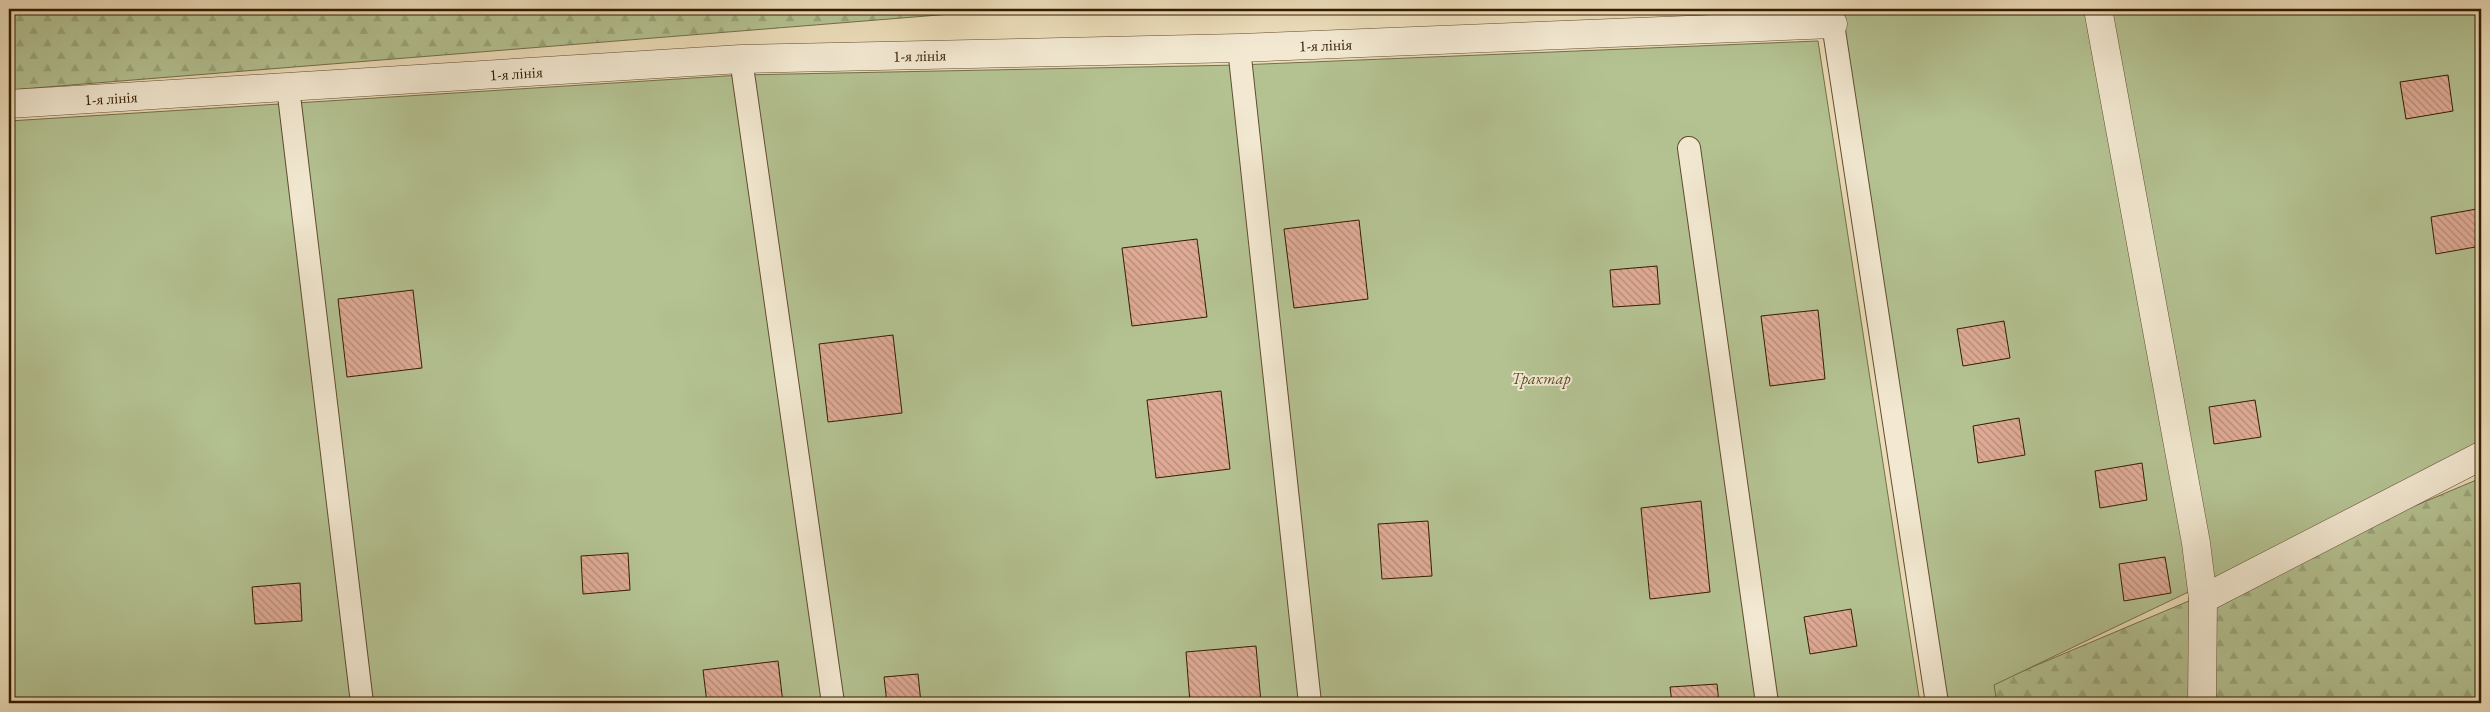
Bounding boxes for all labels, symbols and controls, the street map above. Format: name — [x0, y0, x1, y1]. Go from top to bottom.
street label: 1-я лінія — [1298, 33, 1353, 56]
street label: 1-я лінія — [893, 44, 947, 66]
street label: 1-я лінія — [489, 61, 543, 85]
street label: 1-я лінія — [83, 86, 138, 110]
park label: Трактар — [1512, 368, 1570, 389]

